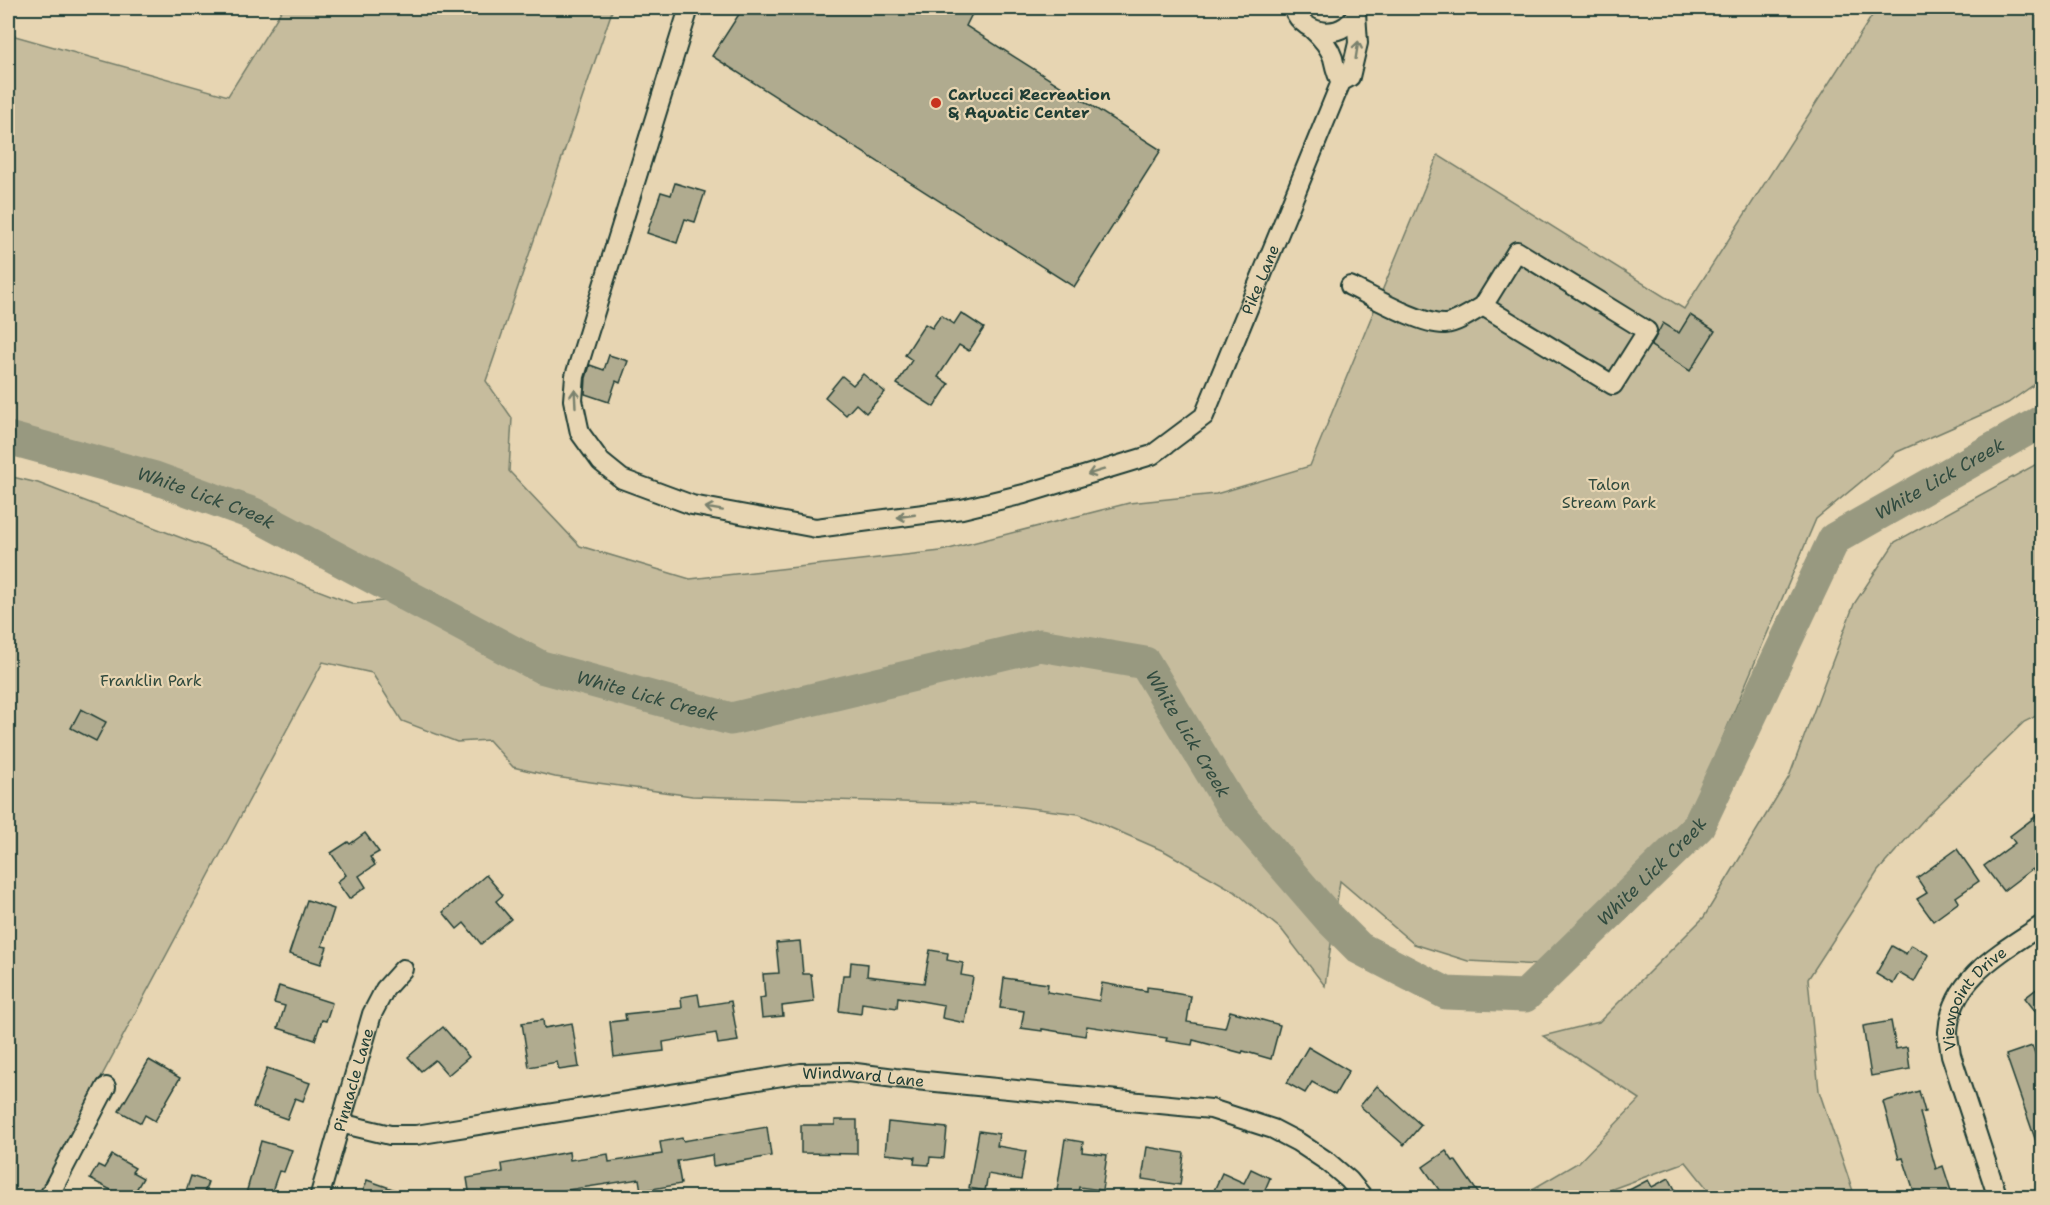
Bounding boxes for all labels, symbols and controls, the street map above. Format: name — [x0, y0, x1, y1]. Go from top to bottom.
one-way arrow — [1351, 41, 1362, 60]
place label: Carlucci Recreation & Aquatic Center — [948, 84, 1111, 123]
marker: Carlucci Recreation & Aquatic Center — [929, 96, 943, 110]
street label: Pike Lane — [1237, 242, 1284, 318]
one-way arrow — [569, 389, 580, 409]
water label: White Lick Creek — [1870, 432, 2009, 525]
water label: White Lick Creek — [134, 462, 280, 535]
one-way arrow — [1087, 467, 1106, 478]
park label: Talon Stream Park — [1562, 474, 1656, 513]
one-way arrow — [704, 503, 724, 514]
one-way arrow — [897, 511, 917, 522]
water label: White Lick Creek — [574, 665, 721, 727]
water label: White Lick Creek — [1140, 665, 1236, 803]
park label: Franklin Park — [100, 670, 202, 691]
water label: White Lick Creek — [1592, 813, 1713, 931]
street label: Viewpoint Drive — [1938, 942, 2011, 1052]
street label: Pinnacle Lane — [329, 1026, 378, 1134]
street label: Windward Lane — [802, 1061, 925, 1092]

